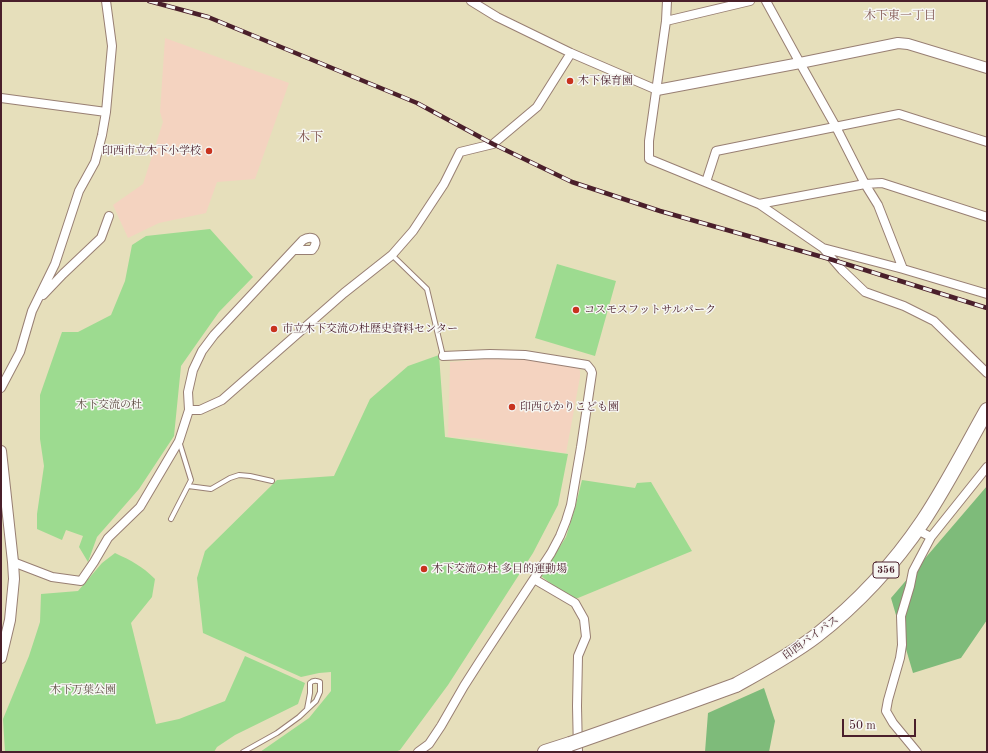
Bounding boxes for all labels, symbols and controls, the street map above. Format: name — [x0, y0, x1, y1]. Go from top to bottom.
district label: 木下東一丁目 — [864, 9, 936, 23]
place label: 木下保育園 — [578, 74, 633, 88]
marker: 木下保育園 — [565, 76, 575, 86]
district label: 木下 — [297, 130, 323, 146]
place label: 印西市立木下小学校 — [102, 144, 201, 158]
marker: 印西市立木下小学校 — [204, 146, 214, 156]
place label: コスモスフットサルパーク — [584, 303, 716, 317]
marker: コスモスフットサルパーク — [571, 305, 581, 315]
place label: 市立木下交流の杜歴史資料センター — [282, 322, 458, 336]
marker: 市立木下交流の杜歴史資料センター — [269, 324, 279, 334]
park label: 木下交流の杜 — [76, 398, 142, 412]
place label: 印西ひかりこども園 — [520, 400, 619, 414]
marker: 印西ひかりこども園 — [507, 402, 517, 412]
place label: 木下交流の杜 多目的運動場 — [432, 562, 567, 576]
road number: 356 — [873, 562, 899, 578]
marker: 木下交流の杜 多目的運動場 — [419, 564, 429, 574]
street label: 印西バイパス — [780, 613, 842, 663]
park label: 木下万葉公園 — [50, 683, 116, 697]
scale bar — [844, 711, 918, 737]
text: 50 m — [849, 720, 876, 732]

